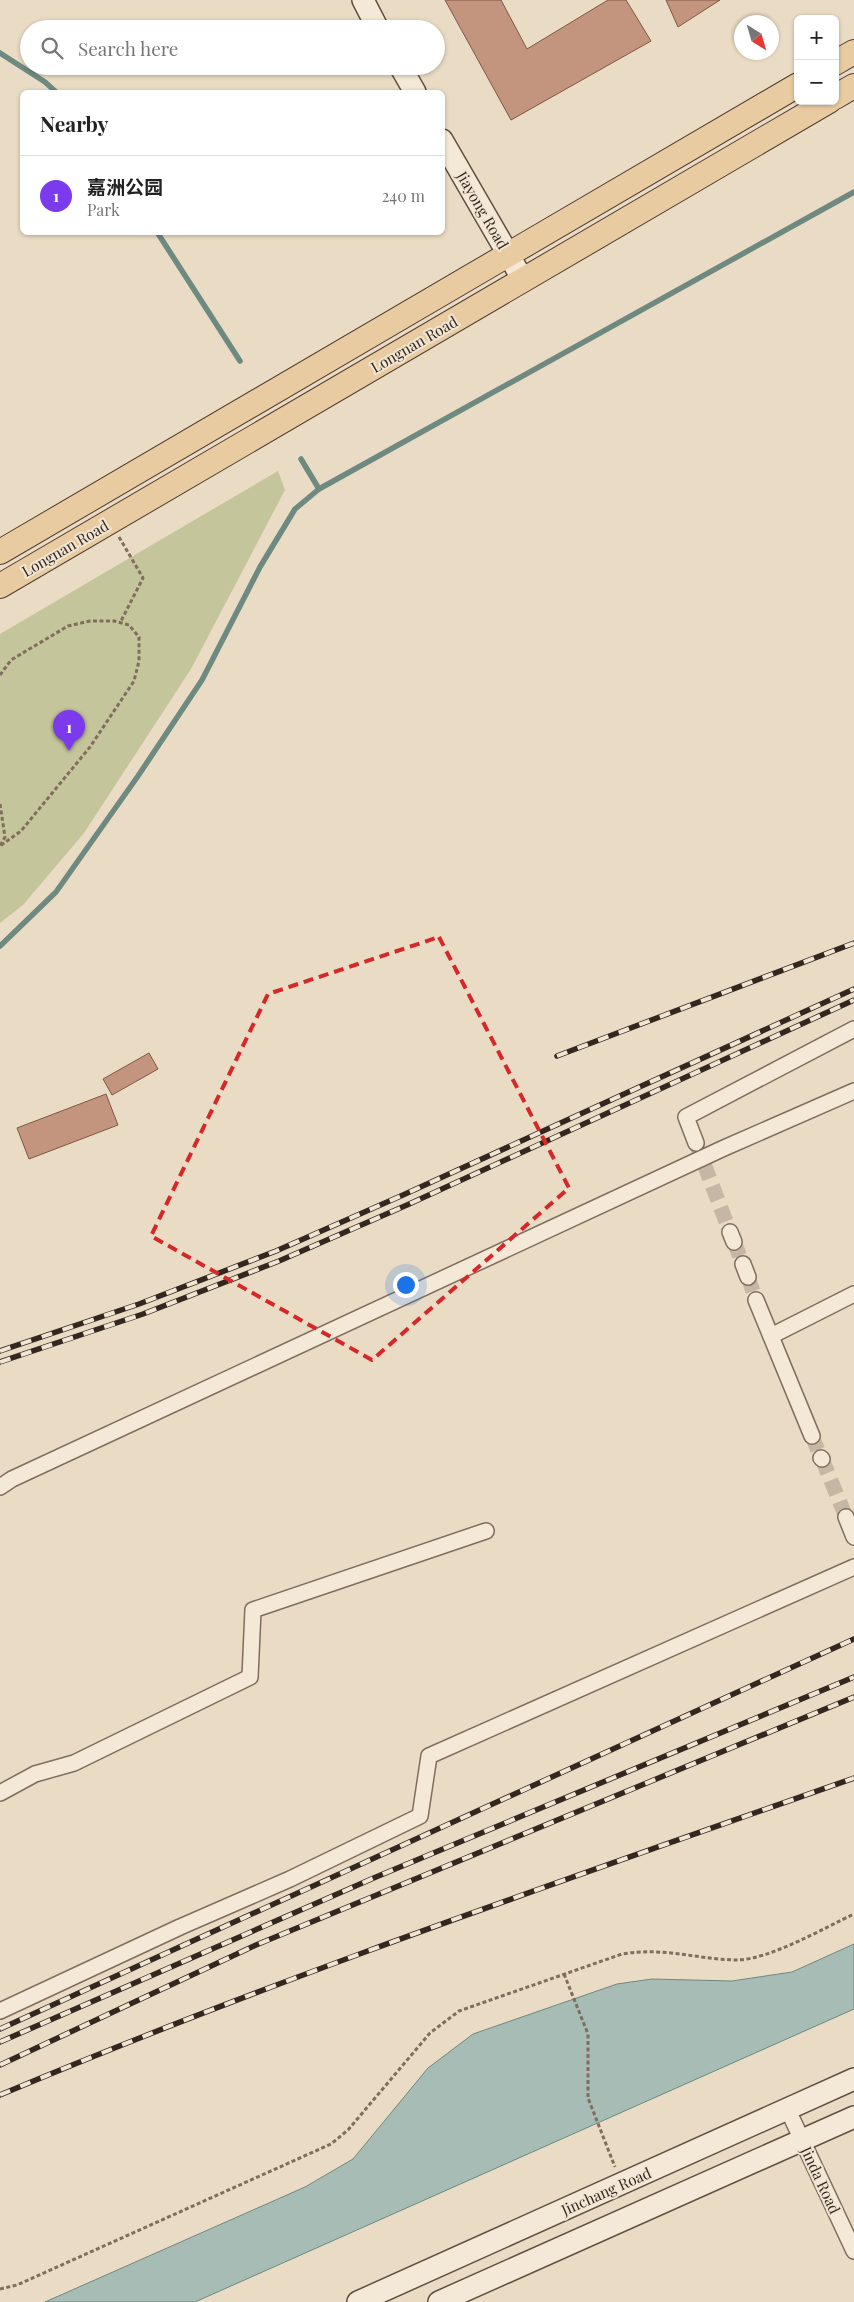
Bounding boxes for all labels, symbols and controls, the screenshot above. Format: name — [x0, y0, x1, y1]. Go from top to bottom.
north arrow — [734, 15, 779, 60]
map controls — [794, 15, 839, 105]
button: + — [794, 15, 839, 60]
search box — [20, 20, 445, 75]
icon: search — [38, 34, 66, 62]
text: Search here — [78, 35, 178, 61]
button: − — [794, 60, 839, 105]
text: Nearby — [40, 109, 109, 137]
street label: Jiayong Road — [452, 167, 514, 253]
text: 嘉洲公园 — [87, 173, 163, 199]
text: 1 — [53, 185, 59, 206]
text: 240 m — [382, 185, 425, 206]
text: Park — [87, 199, 120, 220]
street label: Longnan Road — [367, 311, 461, 377]
street label: Longnan Road — [18, 515, 112, 581]
pin: 1 — [53, 710, 85, 751]
your location — [393, 1272, 419, 1298]
street label: Jinda Road — [796, 2142, 845, 2217]
street label: Jinchang Road — [557, 2162, 654, 2220]

